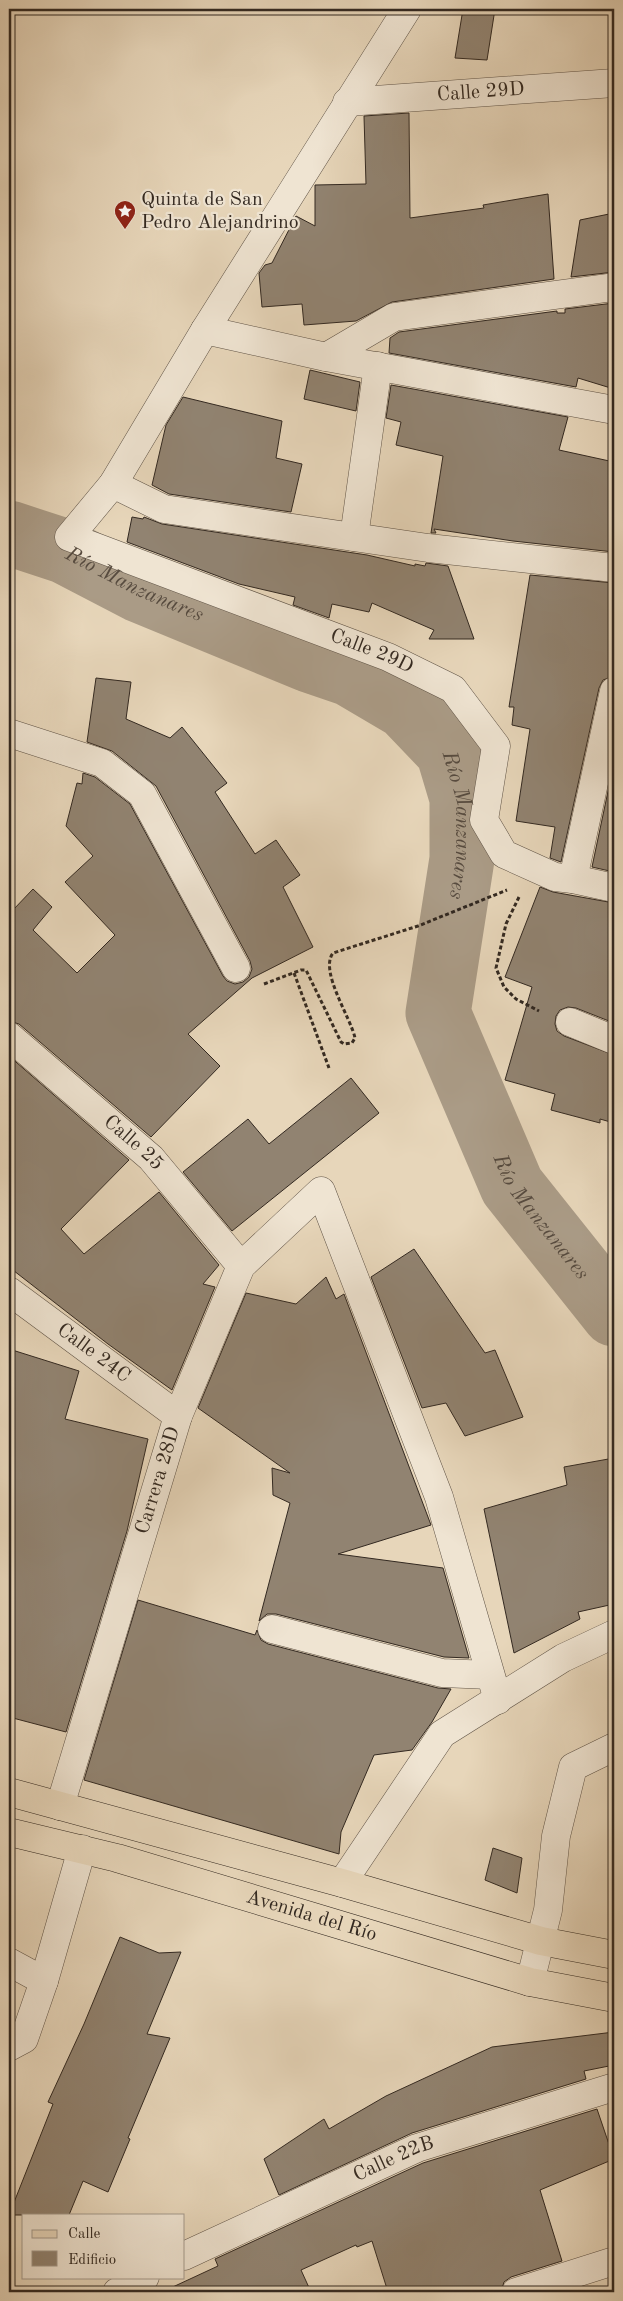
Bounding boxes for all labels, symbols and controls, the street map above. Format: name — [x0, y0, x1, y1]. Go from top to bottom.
street label: Calle 29D — [436, 79, 525, 106]
place label: Quinta de San Pedro Alejandrino — [141, 190, 299, 233]
place icon: Quinta de San Pedro Alejandrino — [113, 199, 137, 230]
water label: Río Manzanares — [61, 543, 207, 626]
street label: Calle 29D — [327, 626, 416, 678]
water label: Río Manzanares — [438, 748, 475, 901]
street label: Calle 25 — [100, 1112, 167, 1174]
water label: Río Manzanares — [489, 1150, 593, 1284]
street label: Calle 24C — [53, 1320, 134, 1387]
street label: Carrera 28D — [133, 1424, 184, 1537]
street label: Avenida del Río — [244, 1887, 379, 1945]
street label: Calle 22B — [350, 2133, 436, 2186]
legend — [22, 2214, 185, 2278]
text: Calle — [68, 2227, 101, 2242]
text: Edificio — [68, 2253, 116, 2268]

